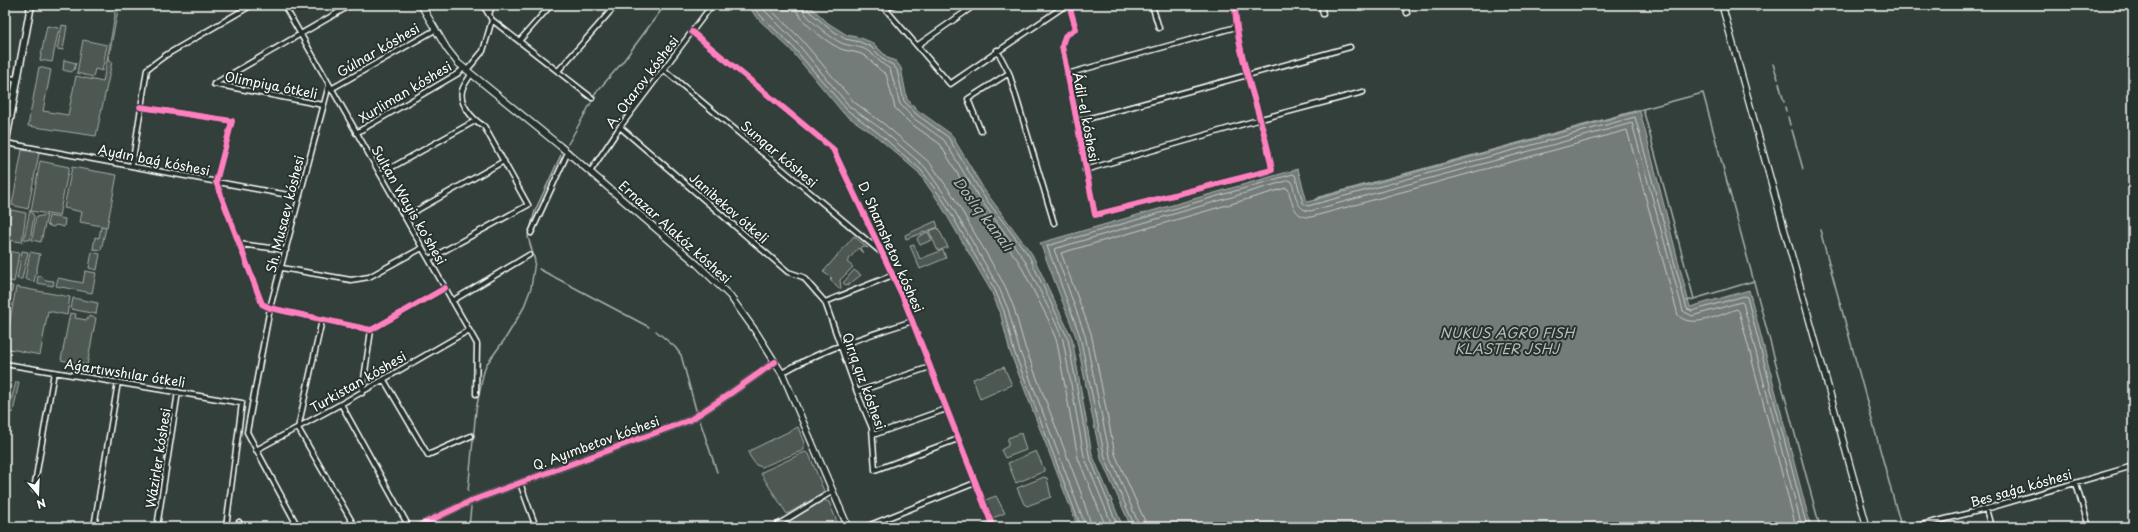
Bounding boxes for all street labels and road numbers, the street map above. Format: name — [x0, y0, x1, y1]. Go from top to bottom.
street label: Gúlnar kóshesi — [333, 18, 423, 81]
street label: A. Otarov kóshesi — [601, 32, 683, 132]
street label: Xurliman kóshesi — [355, 56, 455, 127]
street label: Olimpiya ótkeli — [223, 66, 319, 103]
street label: Ádil-el kóshesi — [1068, 70, 1105, 163]
street label: Sunqar kóshesi — [737, 116, 822, 191]
street label: Aydın baǵ kóshesi — [97, 139, 212, 180]
street label: Sultan Wayis ko'shesi — [367, 142, 451, 268]
street label: Sh. Musaev kóshesi — [261, 153, 308, 275]
street label: Janibekov ótkeli — [686, 168, 773, 247]
street label: Ernazar Alakóz kóshesi — [615, 176, 736, 287]
street label: D. Shamshetov kóshesi — [854, 178, 929, 315]
street label: Qırıq qız kóshesi — [838, 330, 891, 432]
street label: Turkistan kóshesi — [306, 346, 409, 417]
street label: Aǵartıwshılar ótkeli — [63, 354, 187, 391]
street label: Wázirler kóshesi — [140, 406, 175, 509]
street label: Q. Ayımbetov kóshesi — [530, 411, 662, 474]
street label: Bes saǵa kóshesi — [1968, 464, 2074, 511]

